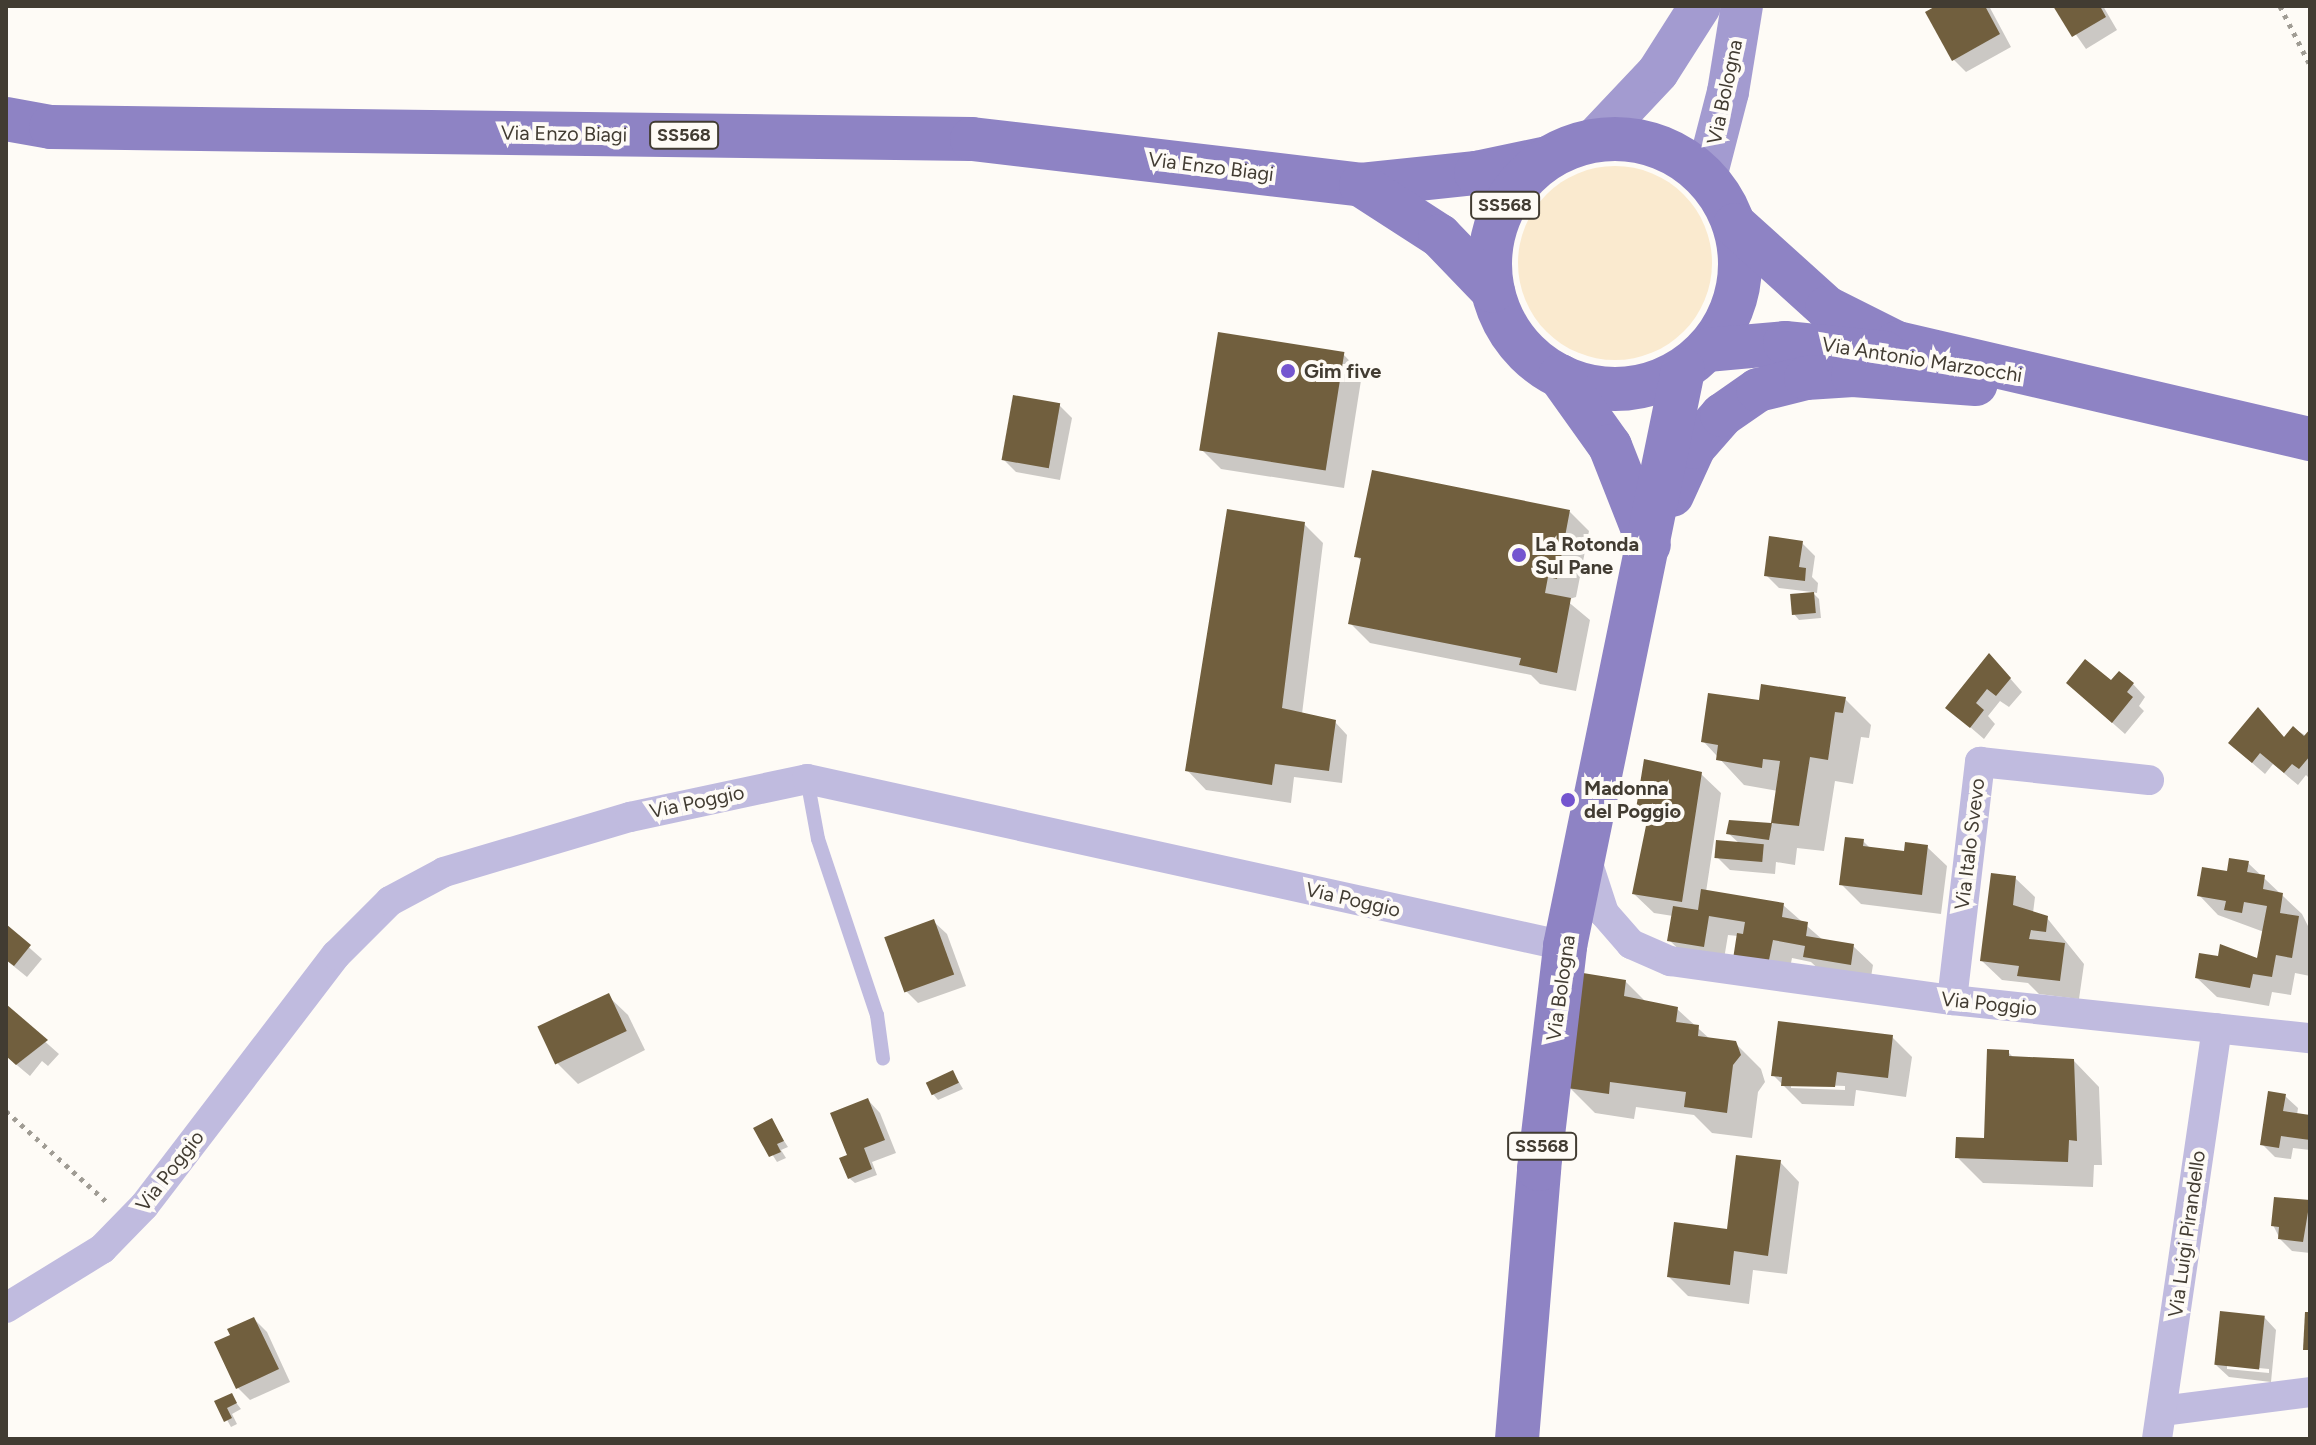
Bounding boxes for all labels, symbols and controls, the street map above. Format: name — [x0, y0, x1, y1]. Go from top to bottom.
street label: Via Bologna — [1702, 37, 1748, 147]
street label: Via Enzo Biagi — [501, 121, 627, 147]
road number: SS568 — [648, 121, 720, 149]
street label: Via Enzo Biagi — [1147, 147, 1275, 187]
road number: SS568 — [1469, 191, 1541, 219]
street label: Via Antonio Marzocchi — [1820, 332, 2024, 388]
place label: Gim five — [1304, 359, 1381, 383]
marker: Gim five — [1279, 362, 1297, 380]
place label: La Rotonda Sul Pane — [1535, 532, 1639, 579]
marker: La Rotonda Sul Pane — [1510, 546, 1528, 564]
place label: Madonna del Poggio — [1584, 776, 1681, 823]
street label: Via Italo Svevo — [1950, 777, 1990, 911]
street label: Via Poggio — [647, 780, 747, 824]
marker: Madonna del Poggio — [1559, 791, 1577, 809]
street label: Via Poggio — [1303, 877, 1403, 923]
street label: Via Bologna — [1542, 934, 1580, 1042]
street label: Via Poggio — [1940, 987, 2038, 1021]
street label: Via Poggio — [131, 1126, 209, 1216]
road number: SS568 — [1506, 1132, 1578, 1160]
street label: Via Luigi Pirandello — [2163, 1149, 2211, 1319]

